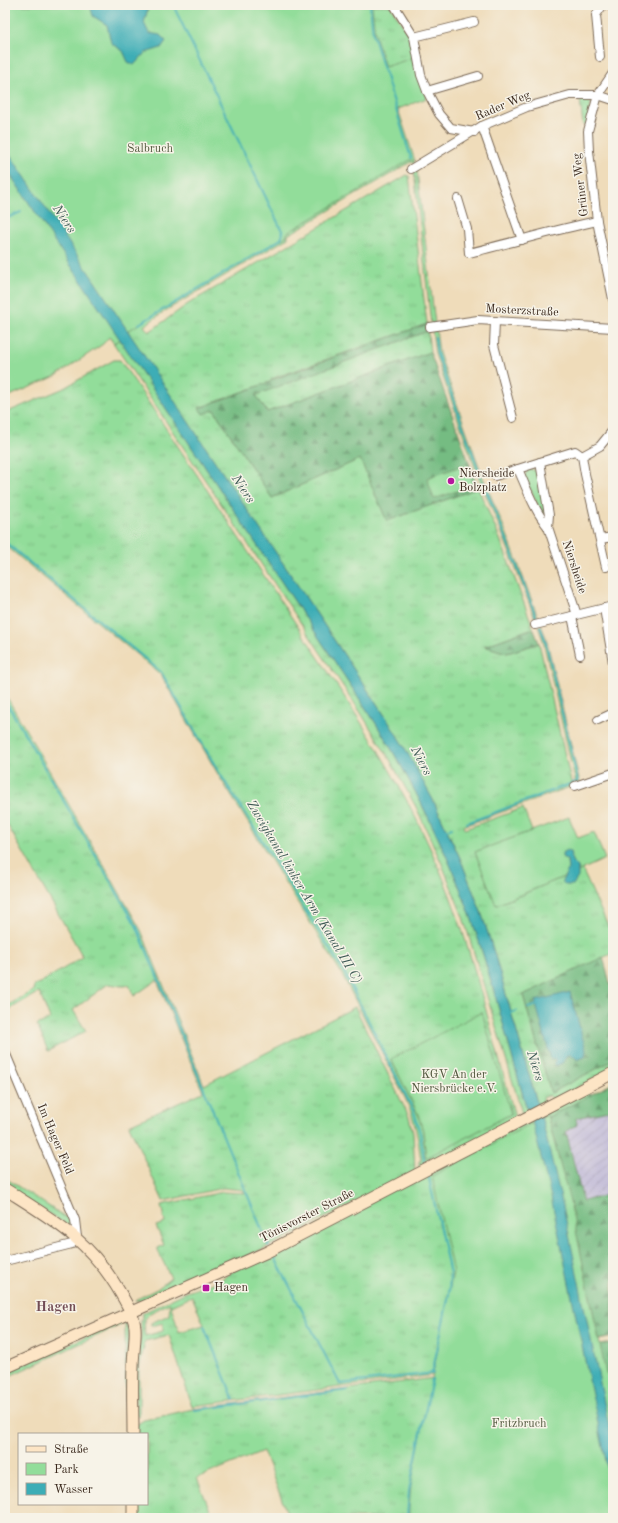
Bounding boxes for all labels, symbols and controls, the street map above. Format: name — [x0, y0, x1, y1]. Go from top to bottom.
street label: Rader Weg — [474, 89, 533, 123]
park label: Salbruch — [127, 143, 173, 155]
street label: Grüner Weg — [571, 152, 591, 217]
water label: Niers — [49, 202, 78, 236]
street label: Mosterzstraße — [485, 303, 559, 319]
place label: Niersheide Bolzplatz — [459, 468, 515, 494]
water label: Niers — [228, 472, 257, 506]
marker: Niersheide Bolzplatz — [446, 476, 456, 486]
street label: Niersheide — [560, 539, 588, 596]
water label: Niers — [408, 743, 434, 778]
water label: Zweigkanal linker Arm (Kanal III C) — [244, 798, 364, 986]
water label: Niers — [524, 1048, 546, 1083]
park label: KGV An der Niersbrücke e.V. — [411, 1069, 497, 1095]
street label: Im Hager Feld — [35, 1102, 75, 1176]
street label: Tönisvorster Straße — [258, 1187, 356, 1245]
place label: Hagen — [214, 1282, 248, 1294]
marker: Hagen — [201, 1283, 211, 1293]
district label: Hagen — [36, 1300, 77, 1314]
park label: Fritzbruch — [492, 1418, 547, 1430]
legend — [18, 1433, 148, 1505]
text: Straße — [54, 1444, 89, 1456]
text: Park — [54, 1464, 79, 1476]
text: Wasser — [54, 1484, 93, 1496]

